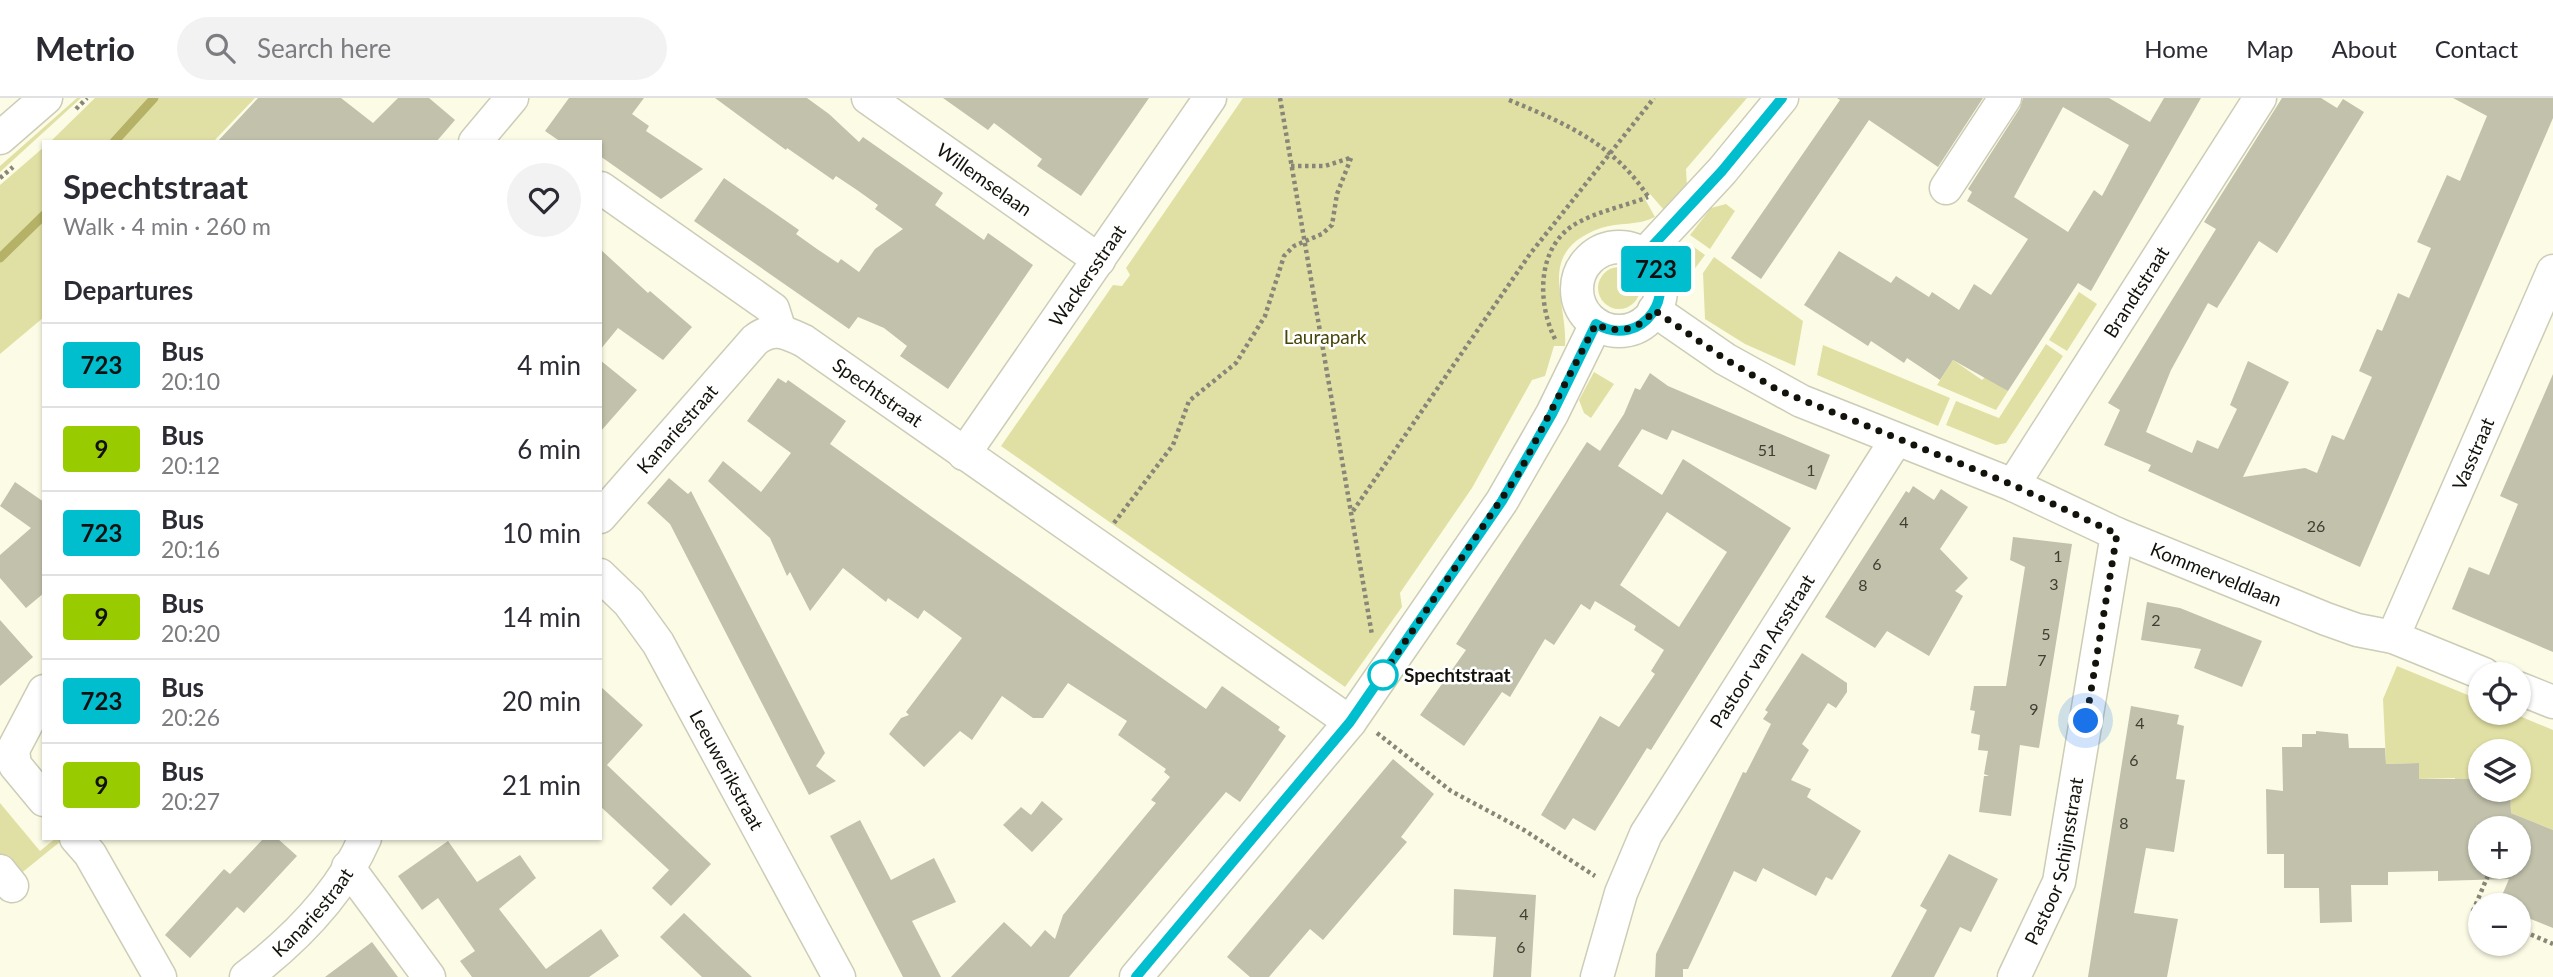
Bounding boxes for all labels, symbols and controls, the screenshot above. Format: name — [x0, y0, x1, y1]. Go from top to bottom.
search box — [177, 17, 667, 80]
text: Metrio — [35, 28, 135, 68]
icon: search — [201, 29, 239, 67]
text: Search here — [257, 32, 391, 64]
text: Home — [2144, 34, 2208, 63]
text: Map — [2246, 34, 2294, 63]
text: About — [2332, 34, 2397, 63]
text: Contact — [2435, 34, 2518, 63]
street label: Willemselaan — [932, 138, 1037, 220]
button: heart — [507, 163, 581, 237]
text: Spechtstraat — [63, 166, 248, 206]
text: Walk · 4 min · 260 m — [63, 212, 271, 240]
street label: Wackersstraat — [1044, 220, 1130, 331]
street label: Brandtstraat — [2098, 242, 2173, 342]
line badge: 723 — [1616, 246, 1696, 292]
text: 723 — [1635, 254, 1677, 283]
text: Departures — [63, 274, 193, 306]
park label: Laurapark — [1284, 325, 1367, 348]
text: Bus — [161, 335, 204, 367]
text: 4 min — [517, 349, 581, 381]
text: 723 — [81, 350, 122, 379]
street label: Spechtstraat — [829, 353, 928, 432]
text: 20:10 — [161, 367, 220, 395]
street label: Kanariestraat — [631, 379, 722, 478]
street label: Vasstraat — [2447, 414, 2499, 493]
text: Bus — [161, 419, 204, 451]
text: 6 min — [517, 433, 581, 465]
text: 9 — [95, 434, 108, 463]
house number: 51 — [1758, 440, 1776, 459]
text: 20:12 — [161, 451, 220, 479]
house number: 1 — [1806, 460, 1816, 479]
text: Bus — [161, 503, 204, 535]
house number: 4 — [1899, 512, 1909, 531]
house number: 26 — [2307, 516, 2325, 535]
text: 10 min — [502, 517, 581, 549]
text: 723 — [81, 518, 122, 547]
text: 20:16 — [161, 535, 220, 563]
street label: Kommerveldlaan — [2147, 537, 2285, 611]
house number: 1 — [2053, 546, 2063, 565]
house number: 6 — [1872, 554, 1882, 573]
street label: Pastoor van Arsstraat — [1704, 570, 1819, 732]
house number: 3 — [2049, 574, 2059, 593]
house number: 8 — [1858, 575, 1868, 594]
text: Bus — [161, 587, 204, 619]
text: 14 min — [502, 601, 581, 633]
text: 9 — [95, 602, 108, 631]
house number: 2 — [2151, 610, 2161, 629]
text: 20:20 — [161, 619, 220, 647]
house number: 5 — [2041, 624, 2051, 643]
house number: 7 — [2037, 650, 2047, 669]
marker: Spechtstraat — [1368, 660, 1398, 690]
map controls — [2468, 662, 2531, 956]
button: locate — [2468, 662, 2531, 725]
place label: Spechtstraat — [1404, 663, 1511, 686]
text: Bus — [161, 671, 204, 703]
text: 20 min — [502, 685, 581, 717]
text: 723 — [81, 686, 122, 715]
house number: 9 — [2029, 699, 2039, 718]
text: 20:26 — [161, 703, 220, 731]
your location — [2068, 703, 2103, 738]
street label: Leeuwerikstraat — [685, 706, 769, 834]
house number: 4 — [2135, 713, 2145, 732]
button: layers — [2468, 739, 2531, 802]
house number: 6 — [2129, 750, 2139, 769]
text: Bus — [161, 755, 204, 787]
text: 21 min — [502, 769, 581, 801]
text: 9 — [95, 770, 108, 799]
street label: Pastoor Schijnsstraat — [2019, 775, 2087, 948]
text: 20:27 — [161, 787, 220, 815]
house number: 8 — [2119, 813, 2129, 832]
button: + — [2468, 816, 2531, 879]
street label: Kanariestraat — [267, 863, 357, 961]
button: − — [2468, 893, 2531, 956]
house number: 4 — [1519, 904, 1529, 923]
house number: 6 — [1516, 937, 1526, 956]

